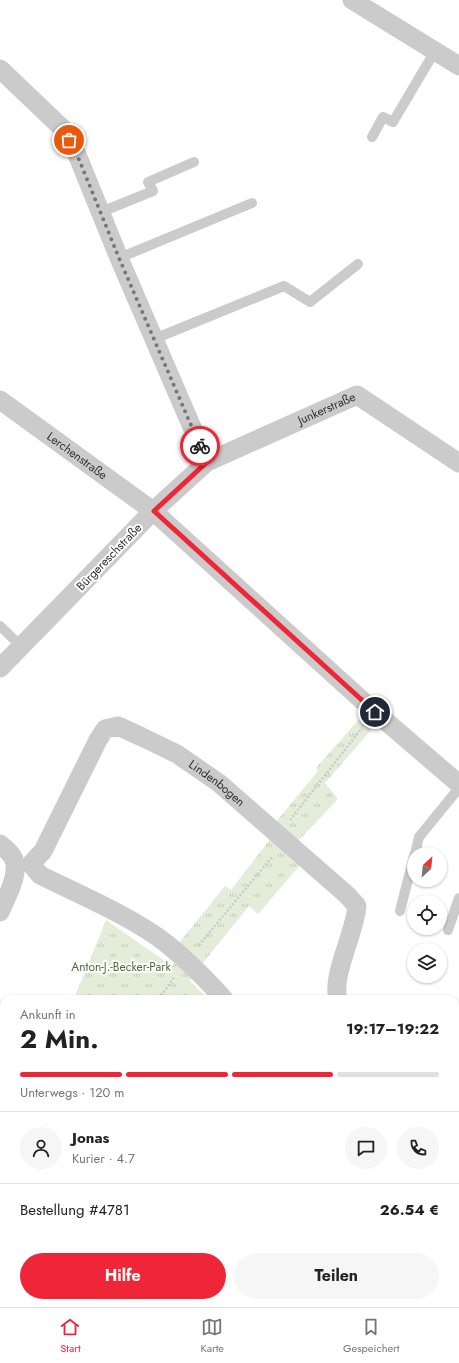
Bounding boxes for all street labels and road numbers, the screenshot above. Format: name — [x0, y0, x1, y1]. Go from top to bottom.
street label: Junkerstraße — [293, 388, 358, 430]
street label: Lerchenstraße — [43, 428, 111, 484]
street label: Bürgereschstraße — [72, 519, 146, 595]
street label: Lindenbogen — [185, 756, 249, 811]

